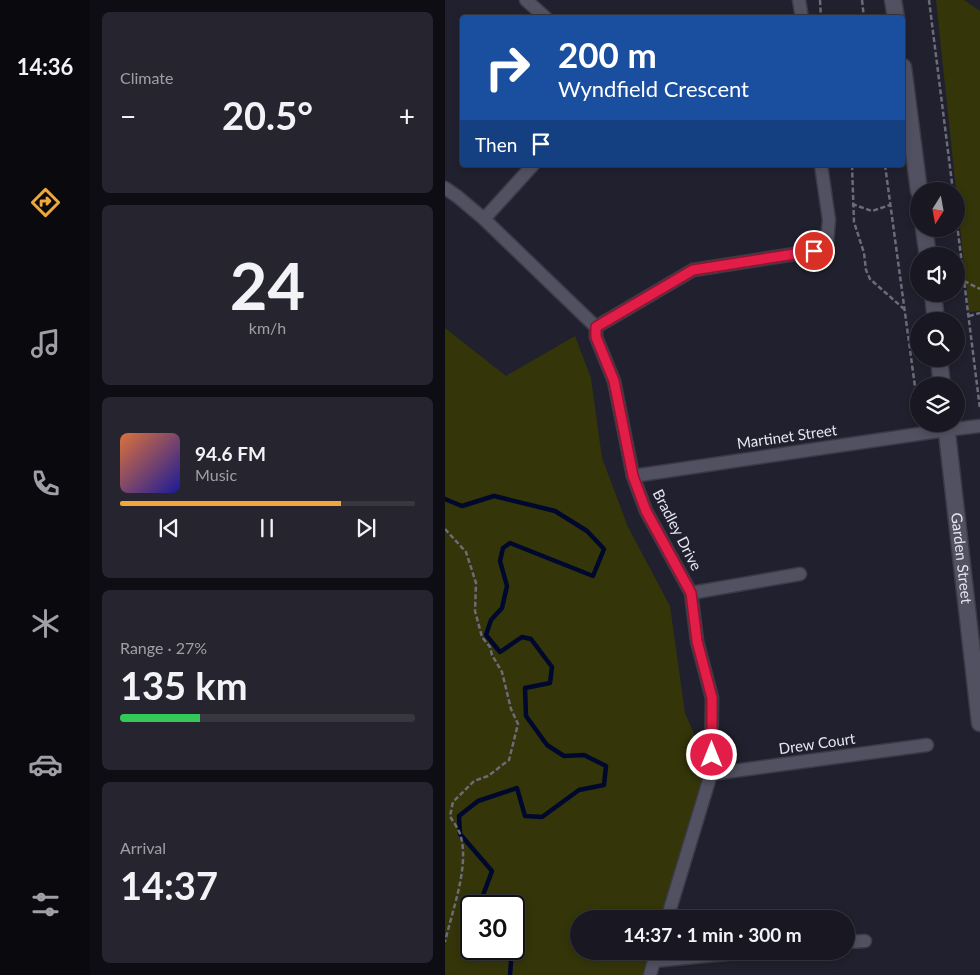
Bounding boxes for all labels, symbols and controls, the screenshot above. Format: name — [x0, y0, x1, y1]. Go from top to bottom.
text: 200 m — [558, 33, 657, 75]
icon: right — [475, 35, 540, 100]
text: 14:36 — [17, 53, 73, 80]
text: Climate — [120, 68, 173, 87]
text: Wyndfield Crescent — [558, 75, 749, 102]
text: 20.5° — [222, 92, 313, 138]
text: − — [120, 99, 136, 133]
text: + — [399, 99, 415, 133]
icon: arrive — [527, 130, 555, 158]
text: Then — [475, 133, 517, 156]
north arrow — [910, 182, 965, 238]
map controls — [910, 182, 965, 432]
icon: directions — [28, 185, 63, 220]
pin — [793, 230, 835, 272]
icon: arrive — [800, 237, 828, 265]
text: 24 — [230, 246, 305, 324]
button: sound — [910, 247, 965, 302]
button: search — [910, 312, 965, 367]
text: km/h — [249, 318, 286, 337]
icon: music — [28, 326, 63, 361]
button: layers — [910, 377, 965, 432]
street label: Martinet Street — [736, 420, 839, 452]
text: 94.6 FM — [195, 442, 266, 465]
text: Music — [195, 465, 237, 484]
icon: phone — [28, 466, 63, 501]
street label: Bradley Drive — [650, 486, 706, 573]
street label: Garden Street — [948, 511, 976, 605]
icon: previous — [155, 514, 183, 542]
icon: pause — [253, 514, 281, 542]
icon: next — [352, 514, 380, 542]
icon: climate — [28, 606, 63, 641]
text: Range · 27% — [120, 638, 207, 657]
text: 135 km — [120, 662, 248, 708]
position arrow — [685, 728, 737, 780]
street label: Drew Court — [777, 729, 857, 757]
icon: car — [28, 747, 63, 782]
text: Arrival — [120, 838, 166, 857]
text: 14:37 — [120, 862, 218, 908]
icon: filters — [28, 887, 63, 922]
speed limit sign: 30 — [460, 895, 525, 960]
text: 14:37 · 1 min · 300 m — [623, 923, 802, 946]

